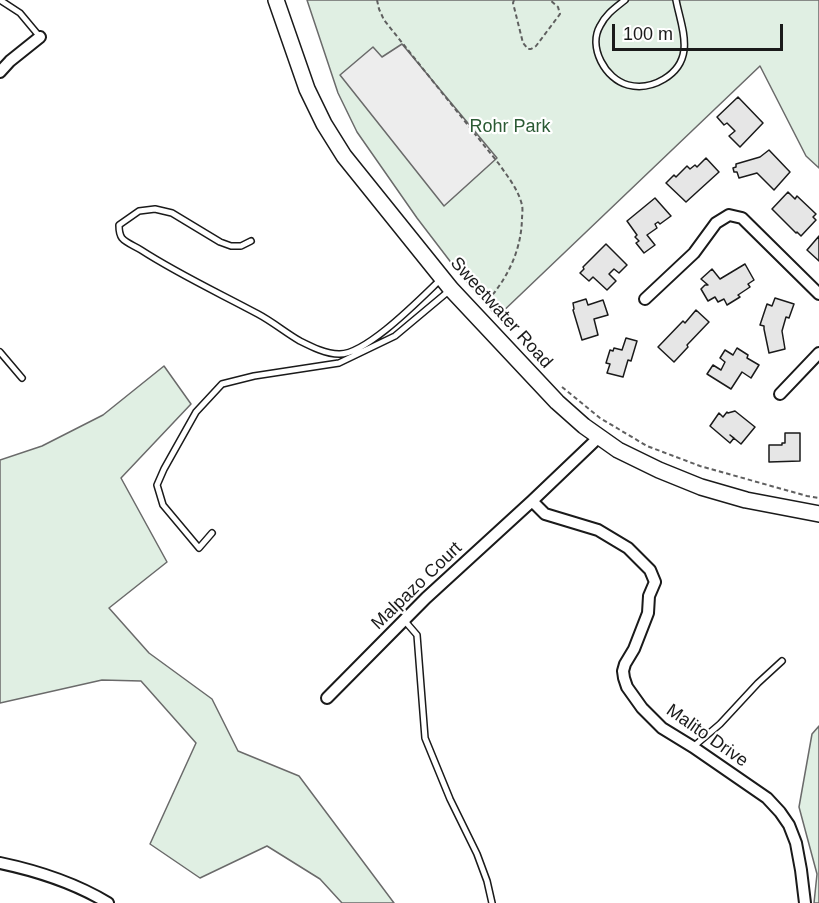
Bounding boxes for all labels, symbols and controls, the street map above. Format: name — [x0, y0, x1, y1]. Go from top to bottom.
scale bar — [615, 12, 786, 50]
text: 100 m — [623, 24, 673, 44]
park label: Rohr Park — [469, 116, 551, 138]
street label: Sweetwater Road — [445, 253, 557, 373]
street label: Malpazo Court — [367, 538, 467, 634]
street label: Malito Drive — [662, 700, 752, 772]

